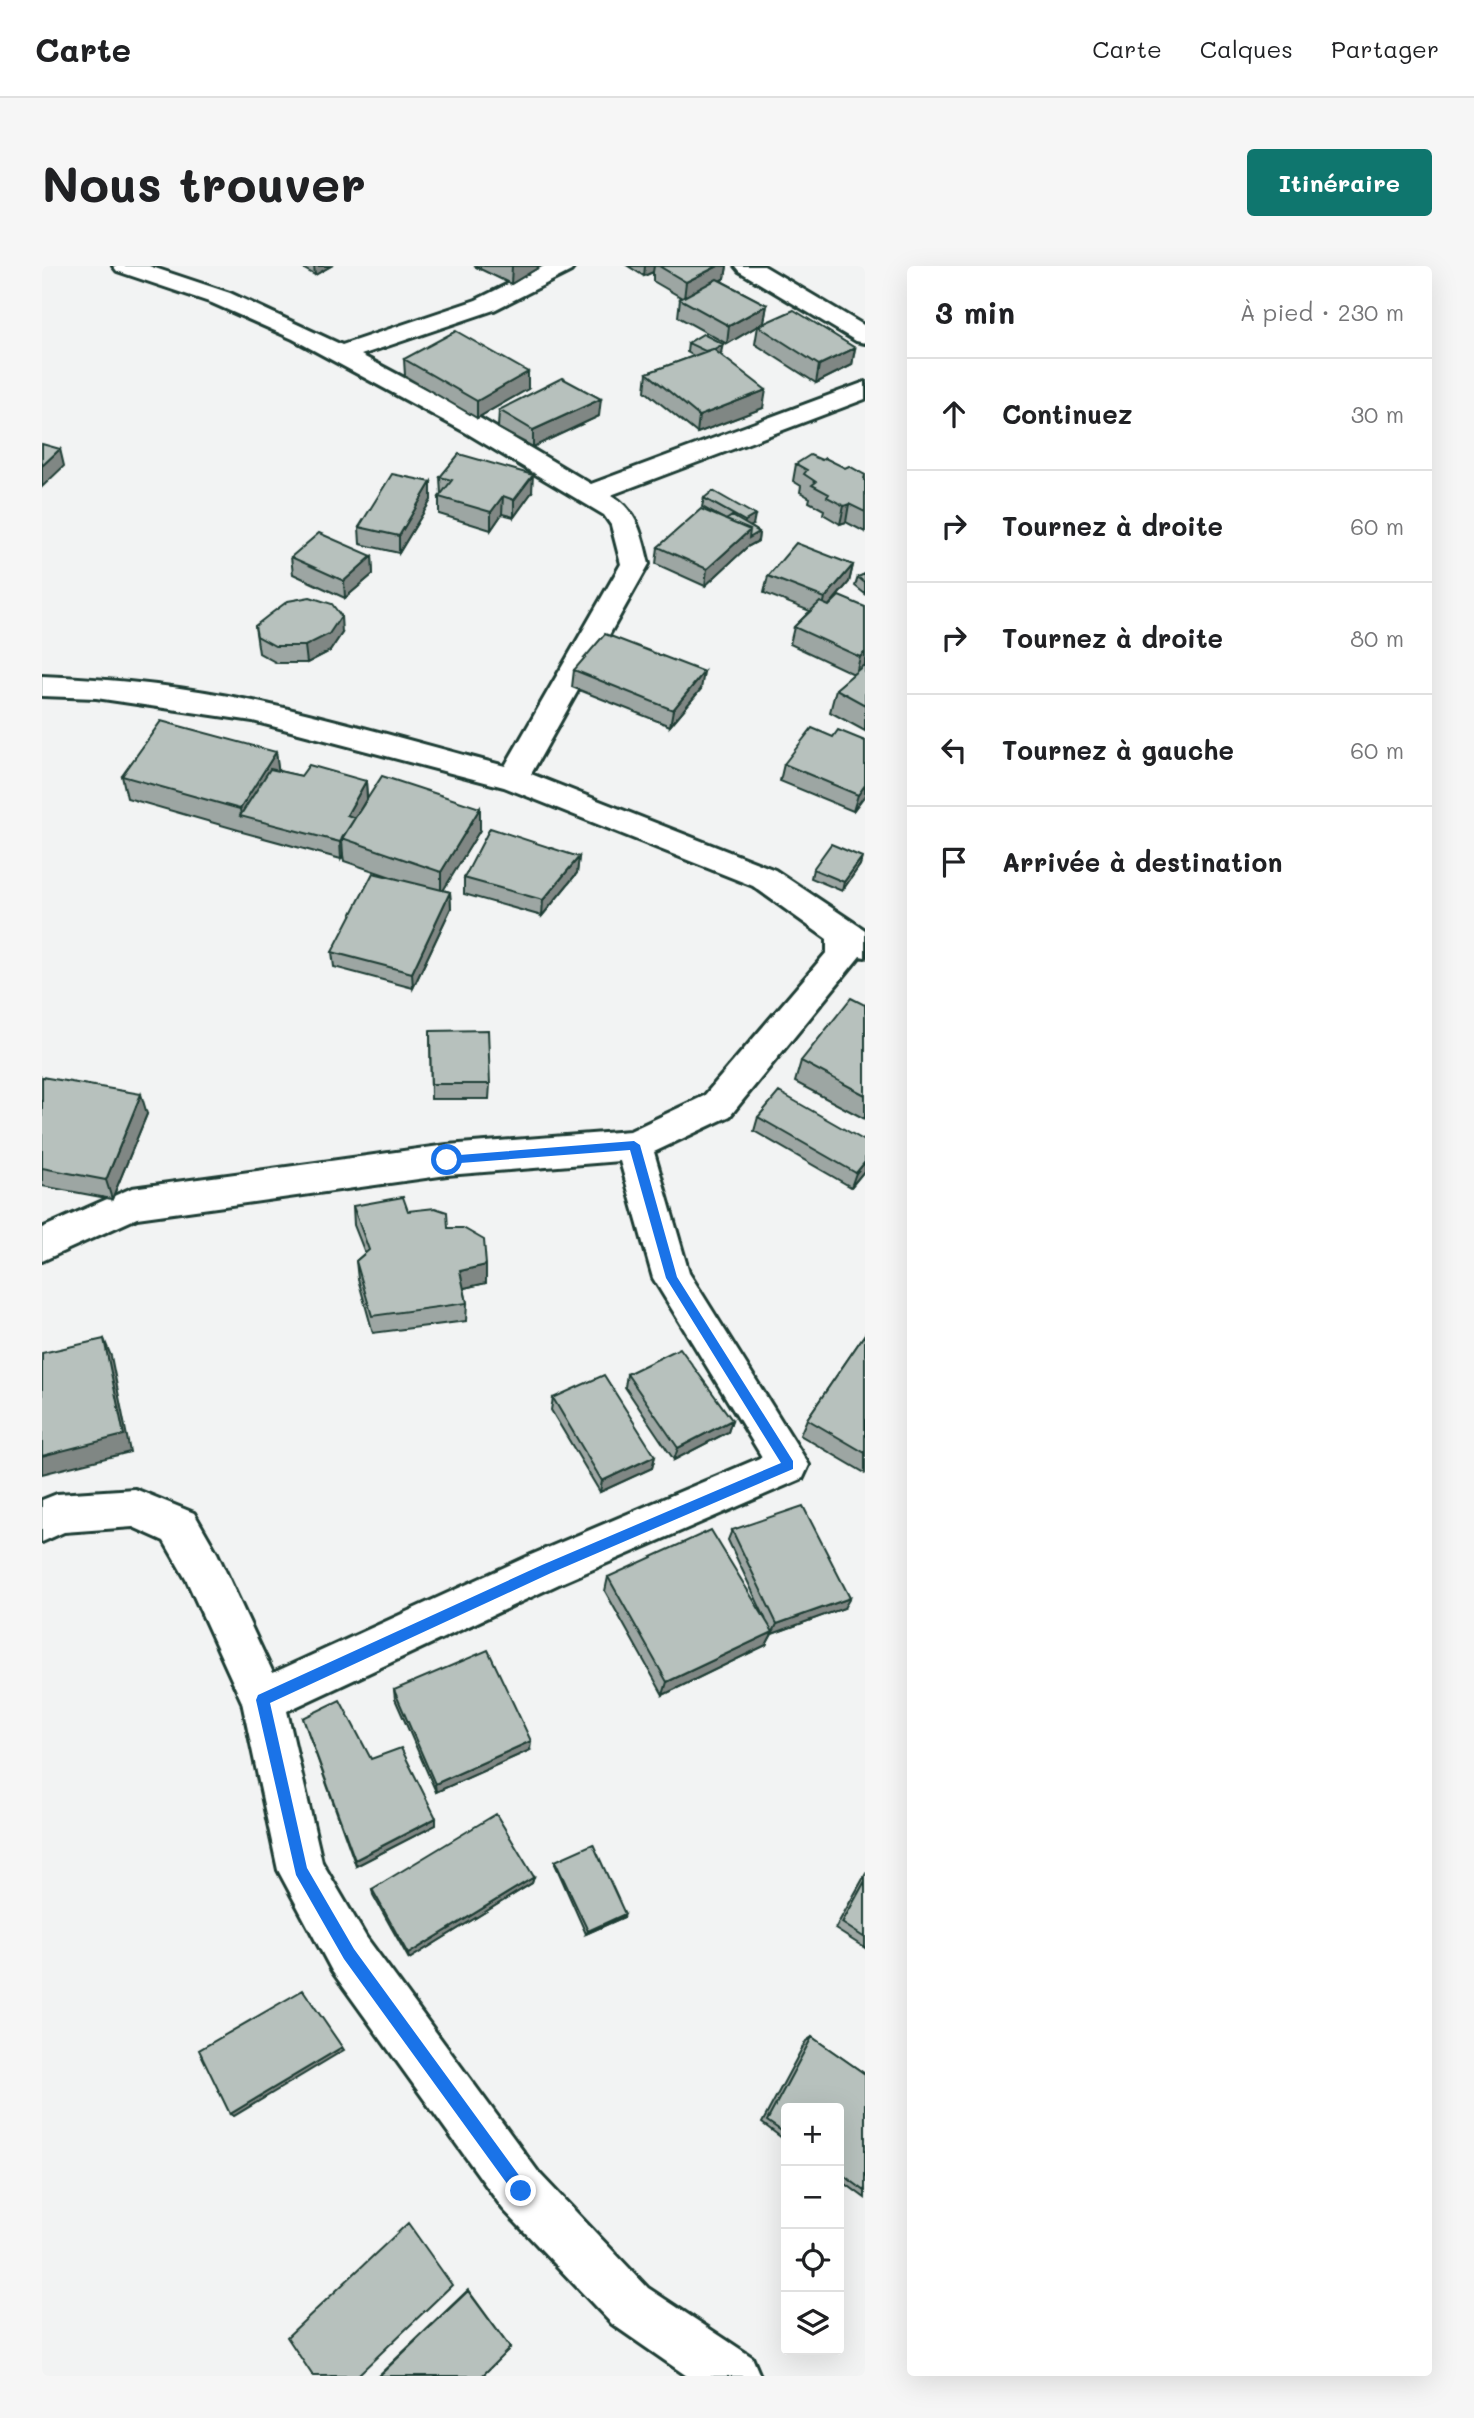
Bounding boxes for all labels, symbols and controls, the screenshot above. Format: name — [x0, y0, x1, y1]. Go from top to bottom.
text: Carte — [35, 27, 131, 70]
text: Carte — [1092, 33, 1162, 64]
text: Calques — [1200, 33, 1293, 64]
text: Partager — [1331, 33, 1439, 64]
button: Itinéraire — [1247, 149, 1432, 216]
text: Nous trouver — [42, 151, 366, 214]
text: 3 min — [935, 292, 1015, 332]
text: À pied · 230 m — [1240, 297, 1404, 327]
icon: ahead — [935, 395, 973, 433]
text: Continuez — [1002, 397, 1132, 431]
text: 30 m — [1351, 399, 1404, 429]
icon: right — [935, 507, 973, 545]
text: Tournez à droite — [1002, 509, 1223, 543]
text: 60 m — [1350, 511, 1404, 541]
icon: right — [935, 619, 973, 657]
text: Tournez à droite — [1002, 621, 1223, 655]
text: 80 m — [1350, 623, 1404, 653]
icon: left — [935, 731, 973, 769]
text: Tournez à gauche — [1002, 733, 1234, 767]
text: 60 m — [1350, 735, 1404, 765]
icon: arrive — [935, 843, 973, 881]
text: Arrivée à destination — [1002, 845, 1282, 879]
route start — [431, 1144, 462, 1175]
map controls — [781, 2103, 844, 2355]
button: + — [781, 2103, 844, 2166]
button: − — [781, 2166, 844, 2229]
route end — [505, 2175, 536, 2206]
button: locate — [781, 2229, 844, 2292]
button: layers — [781, 2292, 844, 2355]

